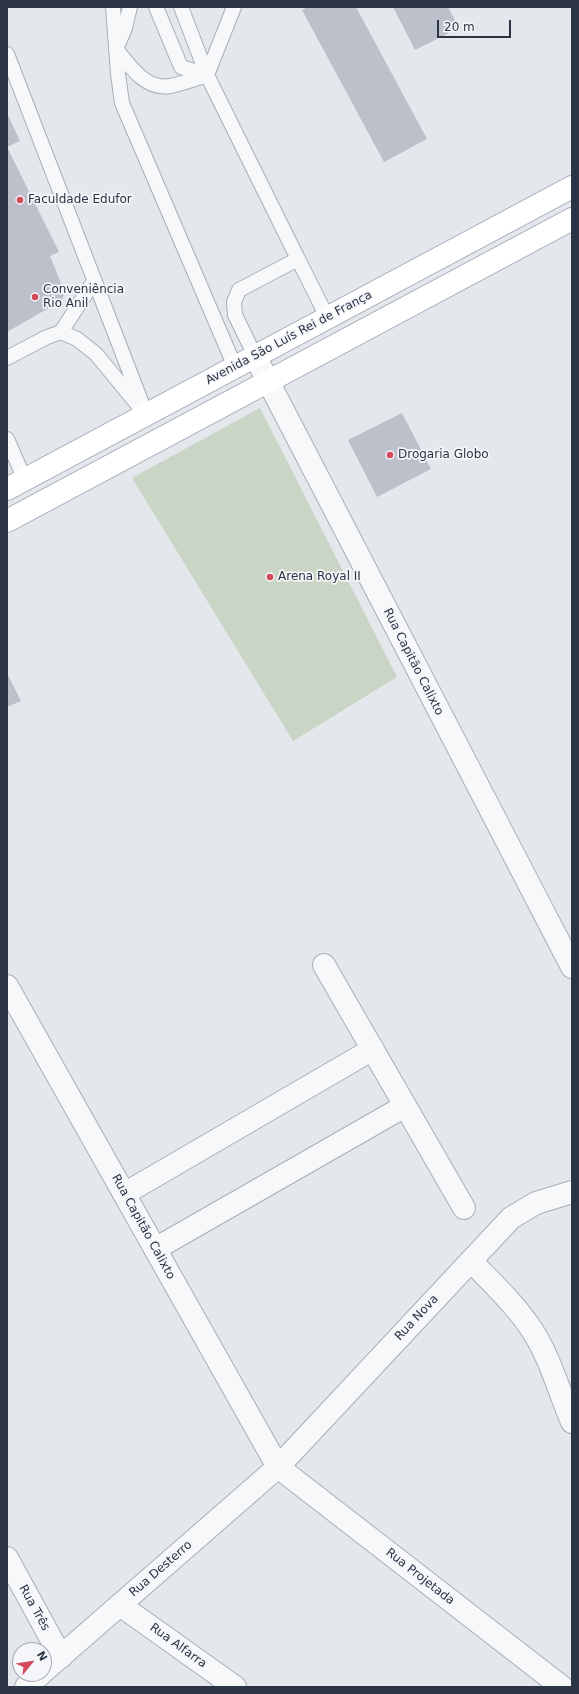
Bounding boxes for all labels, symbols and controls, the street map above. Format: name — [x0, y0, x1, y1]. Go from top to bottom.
scale bar — [439, 12, 513, 38]
text: 20 m — [444, 20, 475, 34]
place label: Faculdade Edufor — [28, 193, 132, 207]
marker: Faculdade Edufor — [15, 195, 25, 205]
place label: Conveniência Rio Anil — [43, 283, 124, 311]
street label: Avenida São Luís Rei de França — [203, 288, 375, 388]
marker: Conveniência Rio Anil — [30, 292, 40, 302]
place label: Drogaria Globo — [398, 448, 489, 462]
marker: Drogaria Globo — [385, 450, 395, 460]
place label: Arena Royal II — [278, 570, 361, 584]
marker: Arena Royal II — [265, 572, 275, 582]
street label: Rua Capitão Calixto — [380, 606, 446, 718]
street label: Rua Capitão Calixto — [108, 1172, 178, 1282]
street label: Rua Nova — [392, 1292, 442, 1344]
street label: Rua Desterro — [127, 1538, 195, 1600]
street label: Rua Projetada — [383, 1546, 457, 1608]
street label: Rua Três — [15, 1582, 53, 1634]
street label: Rua Alfarra — [147, 1621, 209, 1671]
north arrow — [12, 1642, 52, 1682]
text: N — [34, 1649, 50, 1663]

